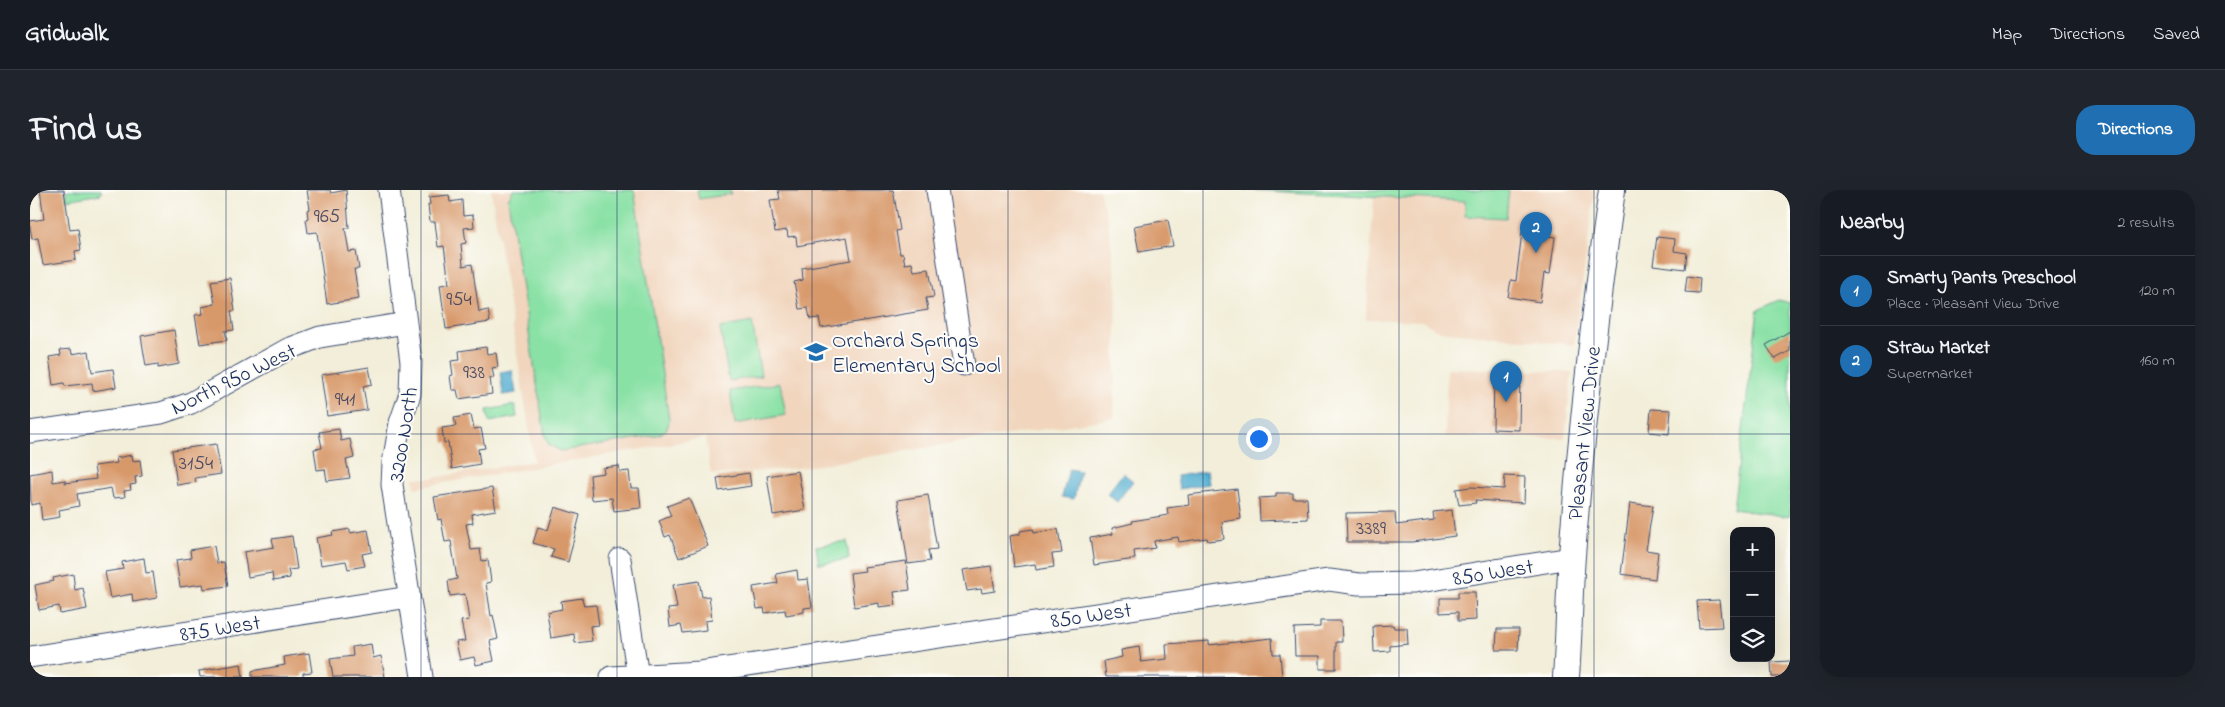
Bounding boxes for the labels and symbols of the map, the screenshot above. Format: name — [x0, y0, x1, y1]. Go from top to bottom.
house number: 965 — [314, 203, 340, 232]
pin: 2 — [1520, 212, 1552, 253]
house number: 954 — [446, 286, 472, 315]
place label: Orchard Springs Elementary School — [832, 326, 1001, 384]
street label: North 950 West — [166, 336, 303, 425]
school or university icon: Orchard Springs Elementary School — [803, 339, 829, 365]
street label: Pleasant View Drive — [1561, 345, 1611, 522]
house number: 938 — [463, 359, 485, 388]
pin: 1 — [1490, 361, 1522, 402]
street label: 3200 North — [382, 385, 428, 484]
house number: 941 — [335, 386, 355, 415]
your location — [1246, 426, 1272, 452]
house number: 3154 — [179, 450, 213, 479]
house number: 3389 — [1356, 515, 1386, 544]
street label: 850 West — [1451, 552, 1537, 596]
street label: 850 West — [1049, 595, 1135, 638]
street label: 875 West — [178, 608, 264, 652]

